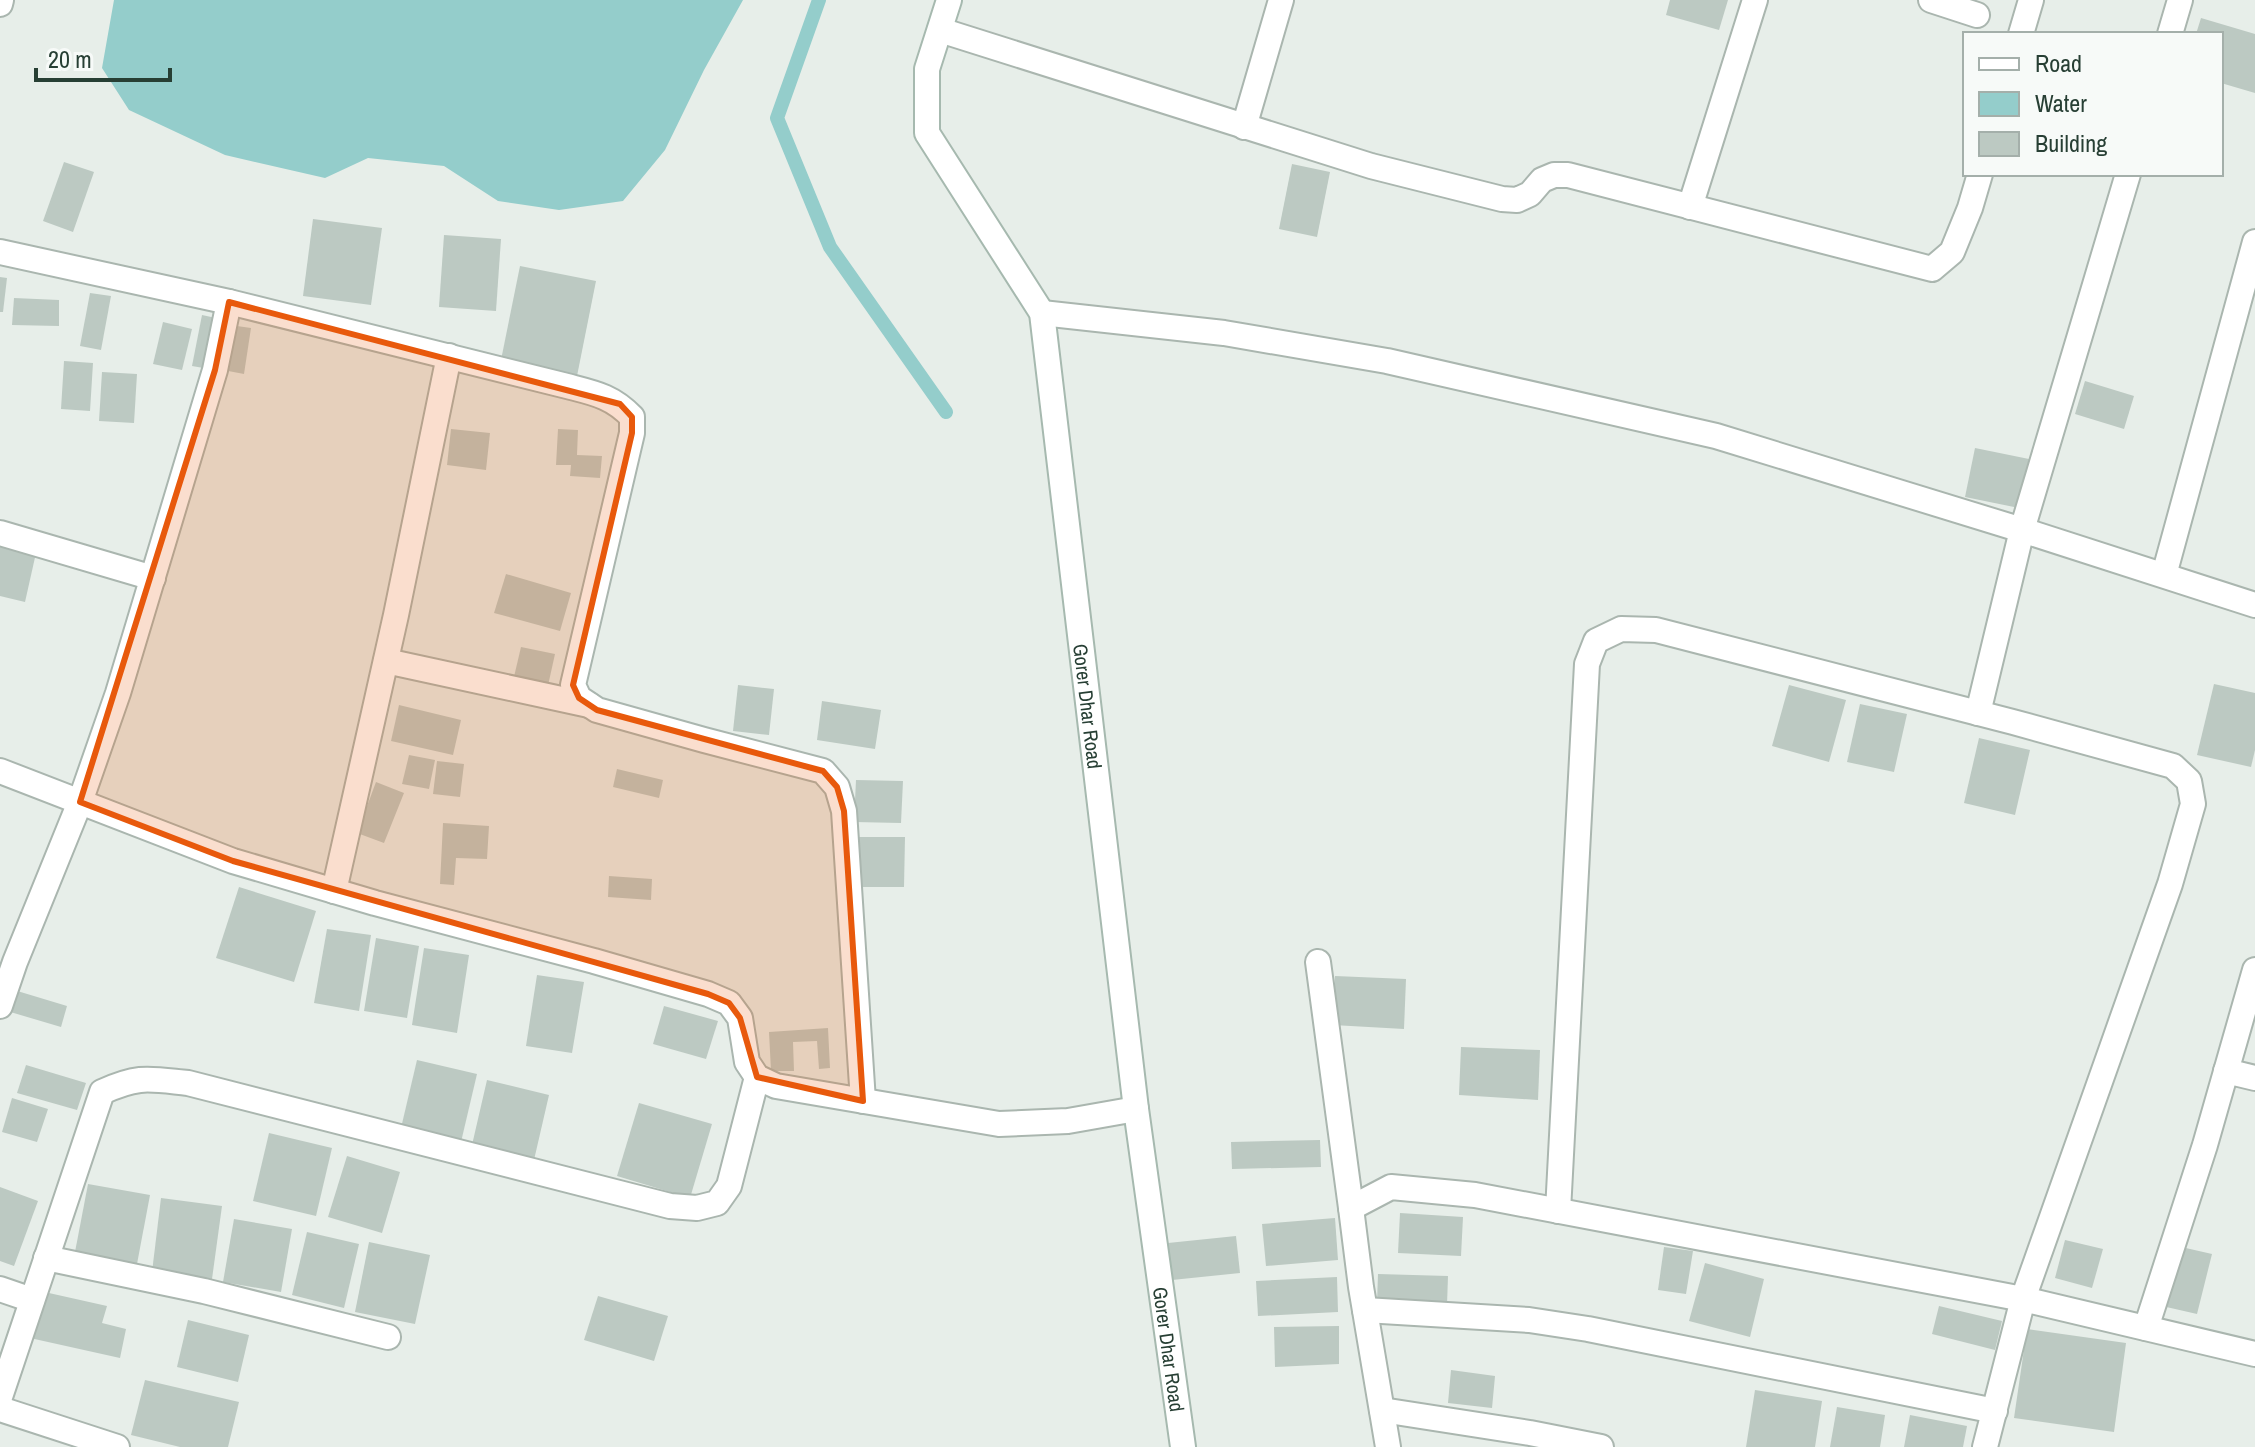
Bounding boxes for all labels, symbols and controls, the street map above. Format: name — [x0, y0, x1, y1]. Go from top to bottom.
scale bar — [36, 32, 170, 82]
legend — [1963, 32, 2223, 176]
text: 20 m — [48, 43, 92, 75]
text: Road — [2035, 47, 2082, 79]
text: Water — [2035, 87, 2087, 119]
text: Building — [2035, 127, 2107, 159]
street label: Gorer Dhar Road — [1068, 642, 1109, 770]
street label: Gorer Dhar Road — [1147, 1285, 1191, 1413]

